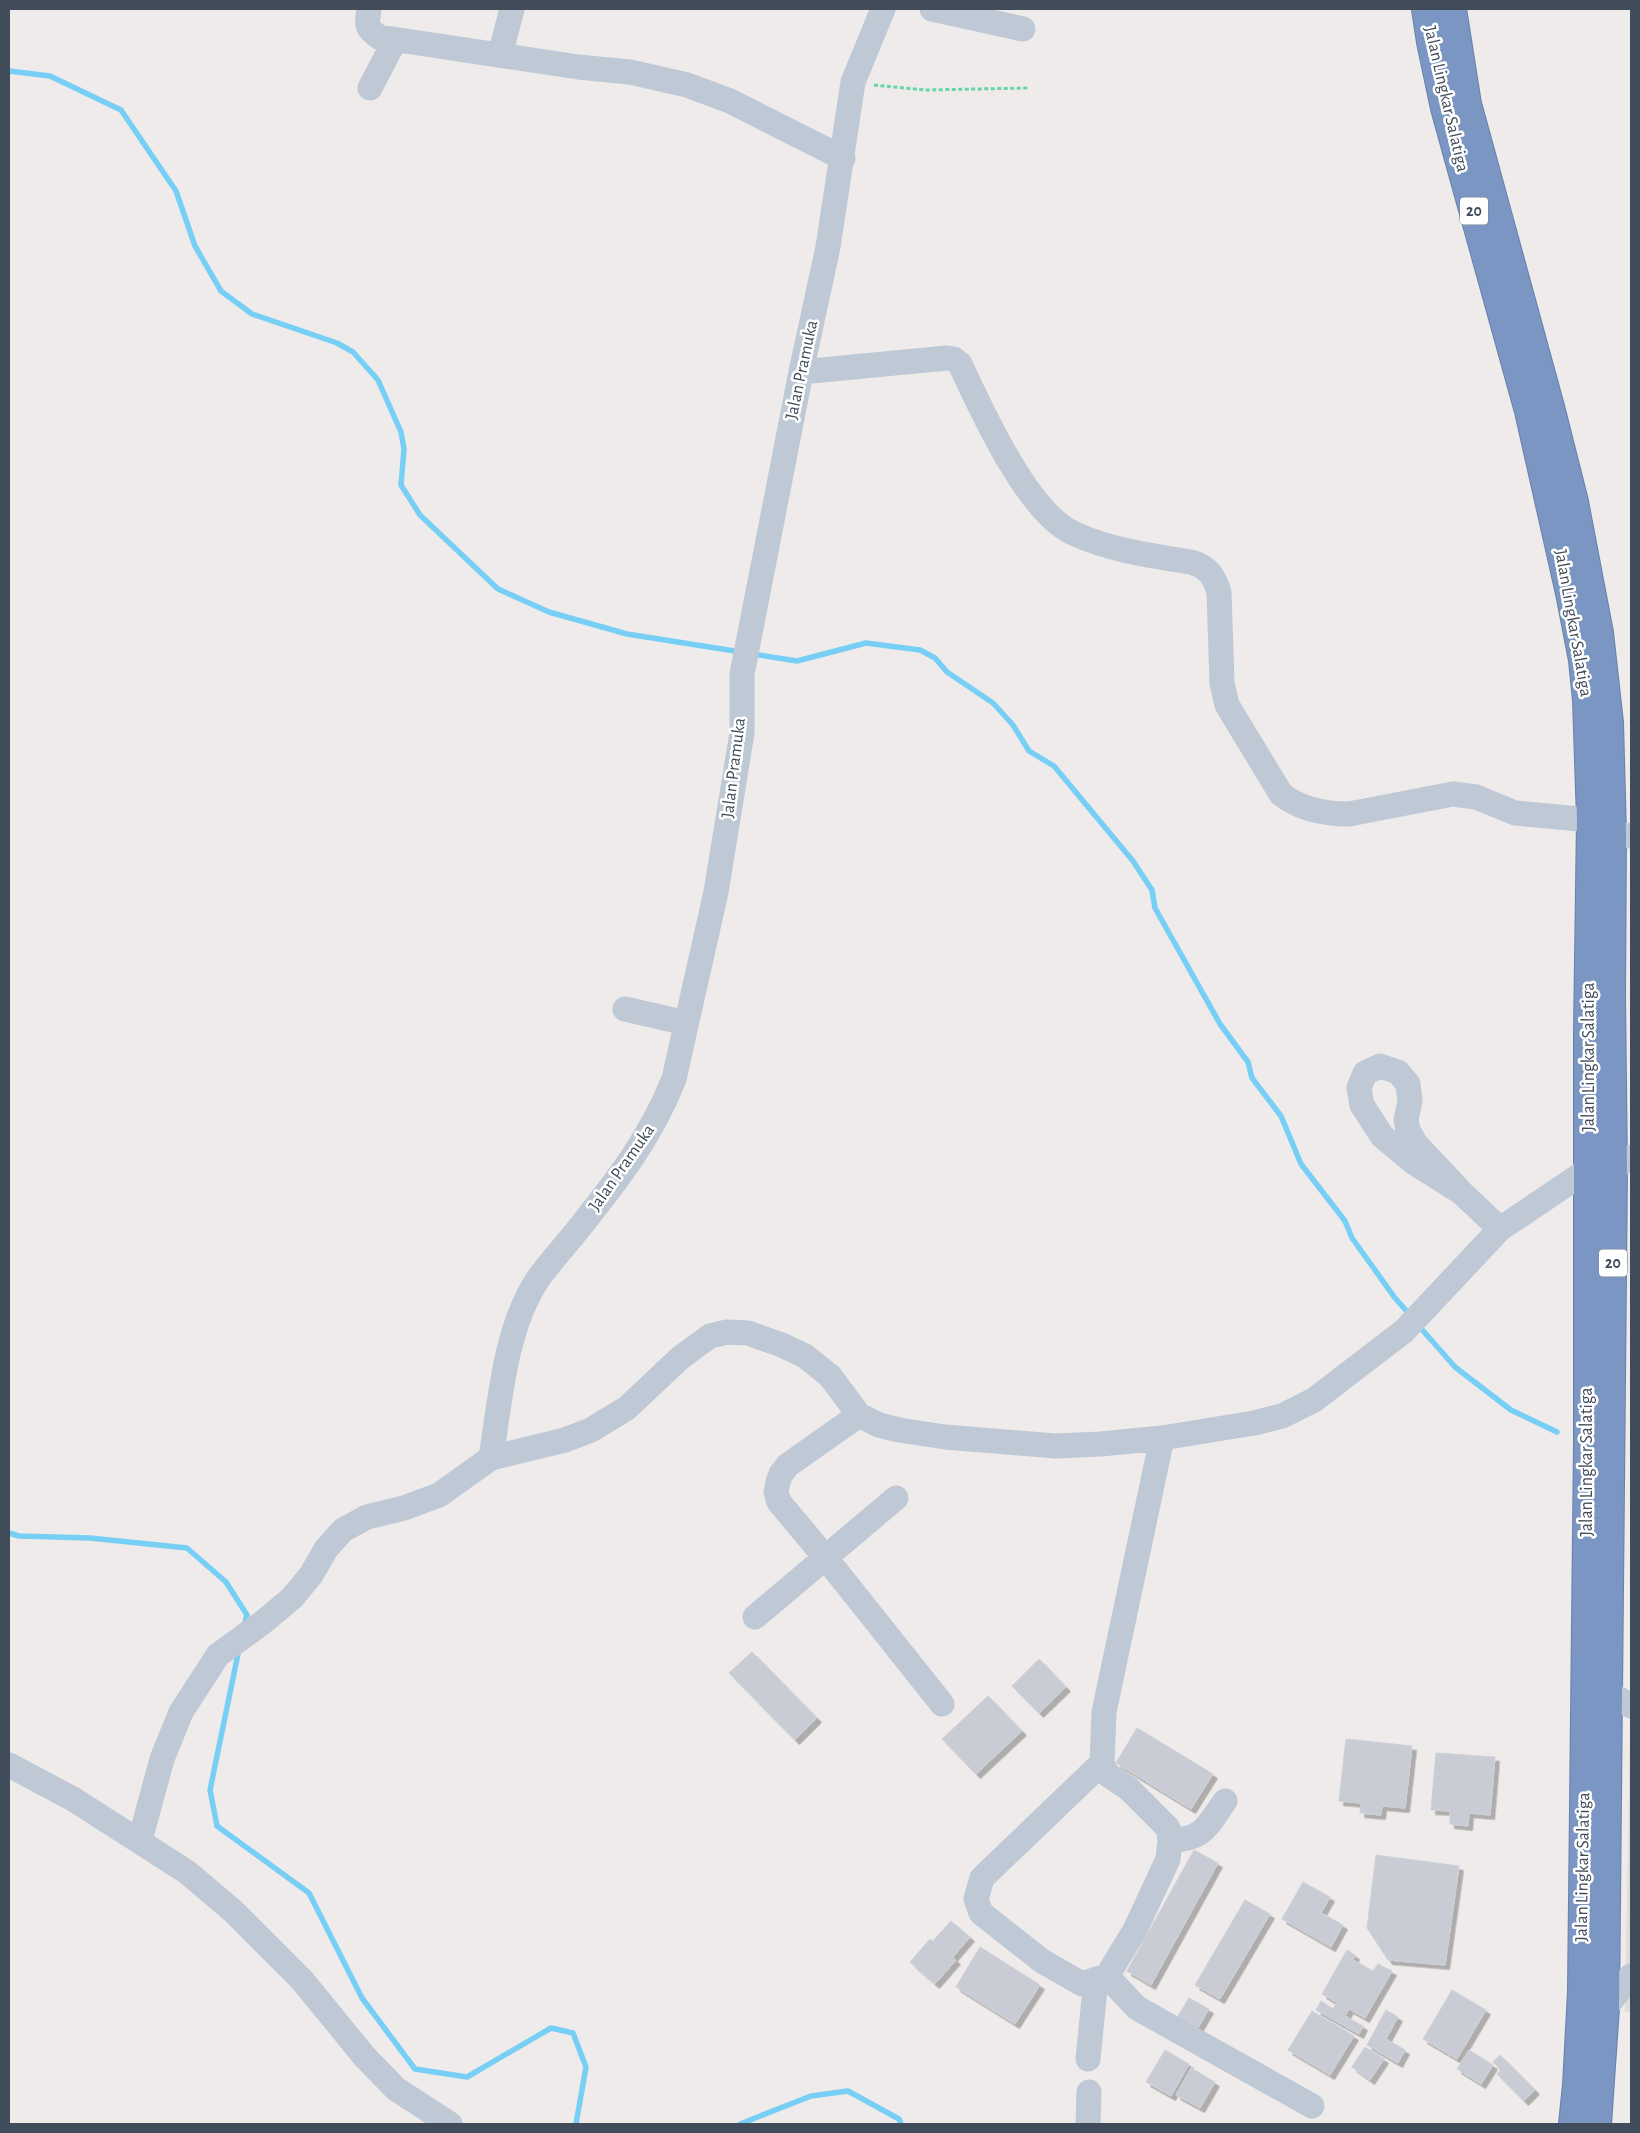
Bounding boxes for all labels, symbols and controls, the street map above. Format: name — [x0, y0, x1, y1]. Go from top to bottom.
street label: Jalan Lingkar Salatiga — [1420, 24, 1472, 174]
road number: 20 — [1460, 198, 1488, 225]
street label: Jalan Pramuka — [783, 319, 821, 421]
street label: Jalan Lingkar Salatiga — [1551, 548, 1595, 698]
street label: Jalan Pramuka — [719, 717, 749, 819]
street label: Jalan Lingkar Salatiga — [1580, 982, 1598, 1132]
street label: Jalan Pramuka — [586, 1121, 658, 1215]
road number: 20 — [1599, 1250, 1627, 1276]
street label: Jalan Lingkar Salatiga — [1578, 1387, 1596, 1537]
street label: Jalan Lingkar Salatiga — [1573, 1792, 1593, 1942]

